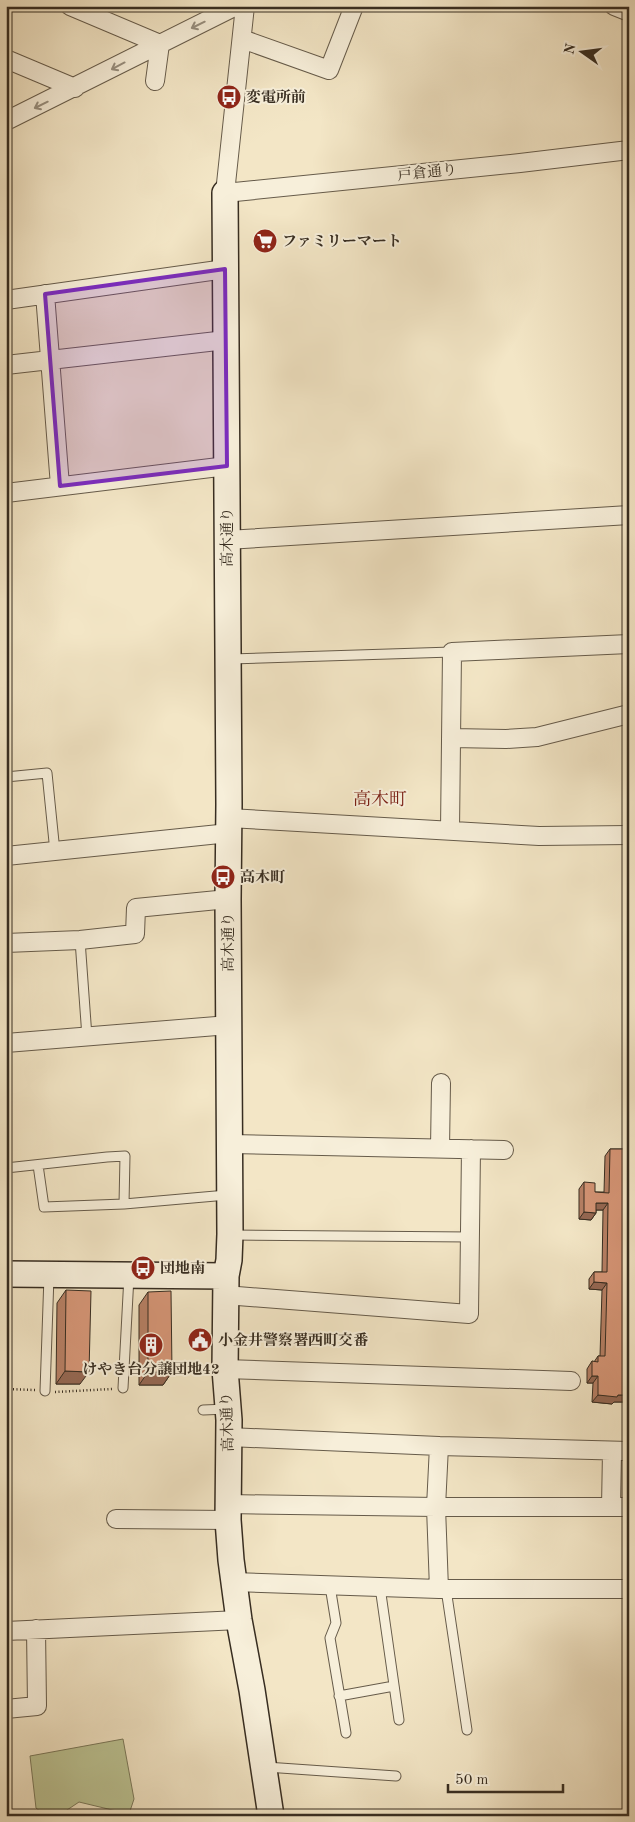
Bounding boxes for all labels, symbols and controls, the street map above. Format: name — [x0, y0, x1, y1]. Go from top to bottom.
one-way arrow — [191, 21, 206, 30]
north arrow — [558, 28, 608, 78]
text: N — [562, 42, 579, 56]
one-way arrow — [110, 61, 125, 71]
bus stop icon: 変電所前 — [216, 84, 242, 110]
place label: 変電所前 — [246, 89, 306, 106]
one-way arrow — [33, 100, 48, 110]
street label: 戸倉通り — [396, 161, 458, 184]
supermarket icon: ファミリーマート — [252, 228, 278, 254]
place label: ファミリーマート — [282, 234, 402, 250]
street label: 高木通り — [219, 507, 236, 567]
district label: 高木町 — [353, 789, 407, 809]
bus stop icon: 高木町 — [210, 864, 236, 890]
place label: 高木町 — [240, 869, 285, 886]
street label: 高木通り — [220, 912, 237, 972]
bus stop icon: 団地南 — [130, 1255, 156, 1281]
place label: 団地南 — [160, 1260, 205, 1277]
public building icon: 小金井警察署西町交番 — [187, 1327, 213, 1353]
building icon: けやき台分譲団地42 — [138, 1332, 164, 1358]
place label: 小金井警察署西町交番 — [218, 1332, 369, 1349]
place label: けやき台分譲団地42 — [82, 1361, 220, 1378]
street label: 高木通り — [218, 1392, 237, 1452]
scale bar — [448, 1762, 562, 1794]
text: 50 m — [455, 1773, 489, 1788]

